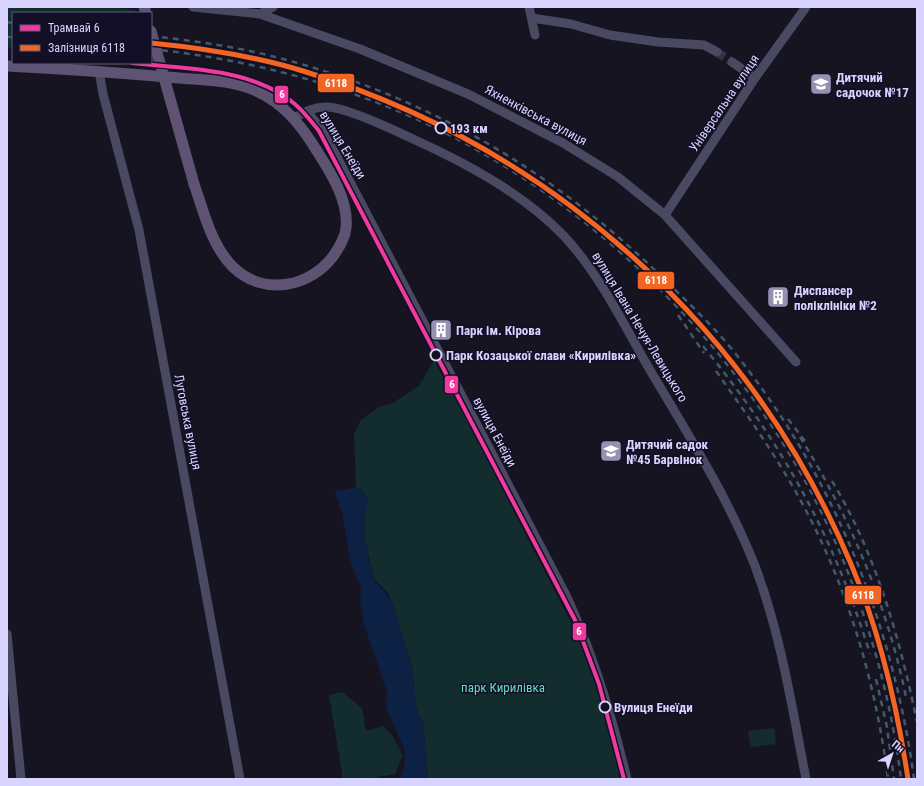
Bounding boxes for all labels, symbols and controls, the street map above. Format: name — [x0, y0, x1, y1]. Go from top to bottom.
legend — [12, 12, 152, 64]
text: Трамвай 6 — [48, 21, 100, 35]
text: Залізниця 6118 — [48, 41, 125, 55]
street label: Універсальна вулиця — [686, 52, 762, 154]
place label: Дитячий садочок №17 — [836, 70, 909, 100]
school or university icon: Дитячий садочок №17 — [808, 71, 834, 97]
line badge: 6118 — [317, 73, 355, 93]
text: 6118 — [325, 77, 348, 90]
street label: Яхненківська вулиця — [482, 82, 590, 148]
line badge: 6 — [274, 85, 289, 104]
text: 6 — [279, 88, 285, 101]
street label: вулиця Енеїди — [317, 108, 369, 182]
marker: 193 км — [434, 121, 448, 135]
place label: 193 км — [450, 121, 488, 136]
street label: вулиця Івана Нечуя-Левицького — [589, 249, 691, 405]
line badge: 6118 — [637, 271, 675, 290]
text: 6118 — [645, 274, 668, 287]
place label: Диспансер поліклініки №2 — [794, 283, 877, 313]
building icon: Диспансер поліклініки №2 — [765, 284, 791, 310]
building icon: Парк ім. Кірова — [428, 317, 454, 343]
place label: Парк ім. Кірова — [456, 323, 541, 338]
marker: Парк Козацької слави «Кирилівка» — [429, 348, 443, 362]
place label: Парк Козацької слави «Кирилівка» — [446, 348, 636, 363]
street label: Луговська вулиця — [171, 373, 205, 471]
line badge: 6 — [444, 375, 459, 394]
text: 6 — [449, 378, 455, 391]
street label: вулиця Енеїди — [470, 395, 520, 469]
place label: Дитячий садок №45 Барвінок — [626, 437, 709, 467]
school or university icon: Дитячий садок №45 Барвінок — [598, 438, 624, 464]
line badge: 6118 — [844, 585, 882, 605]
text: 6118 — [852, 589, 875, 602]
line badge: 6 — [572, 622, 587, 641]
text: 6 — [576, 625, 582, 638]
park label: парк Кирилівка — [461, 680, 545, 695]
marker: Вулиця Енеїди — [598, 700, 612, 714]
place label: Вулиця Енеїди — [614, 700, 693, 715]
north arrow — [872, 734, 912, 774]
text: Пн — [889, 738, 907, 756]

